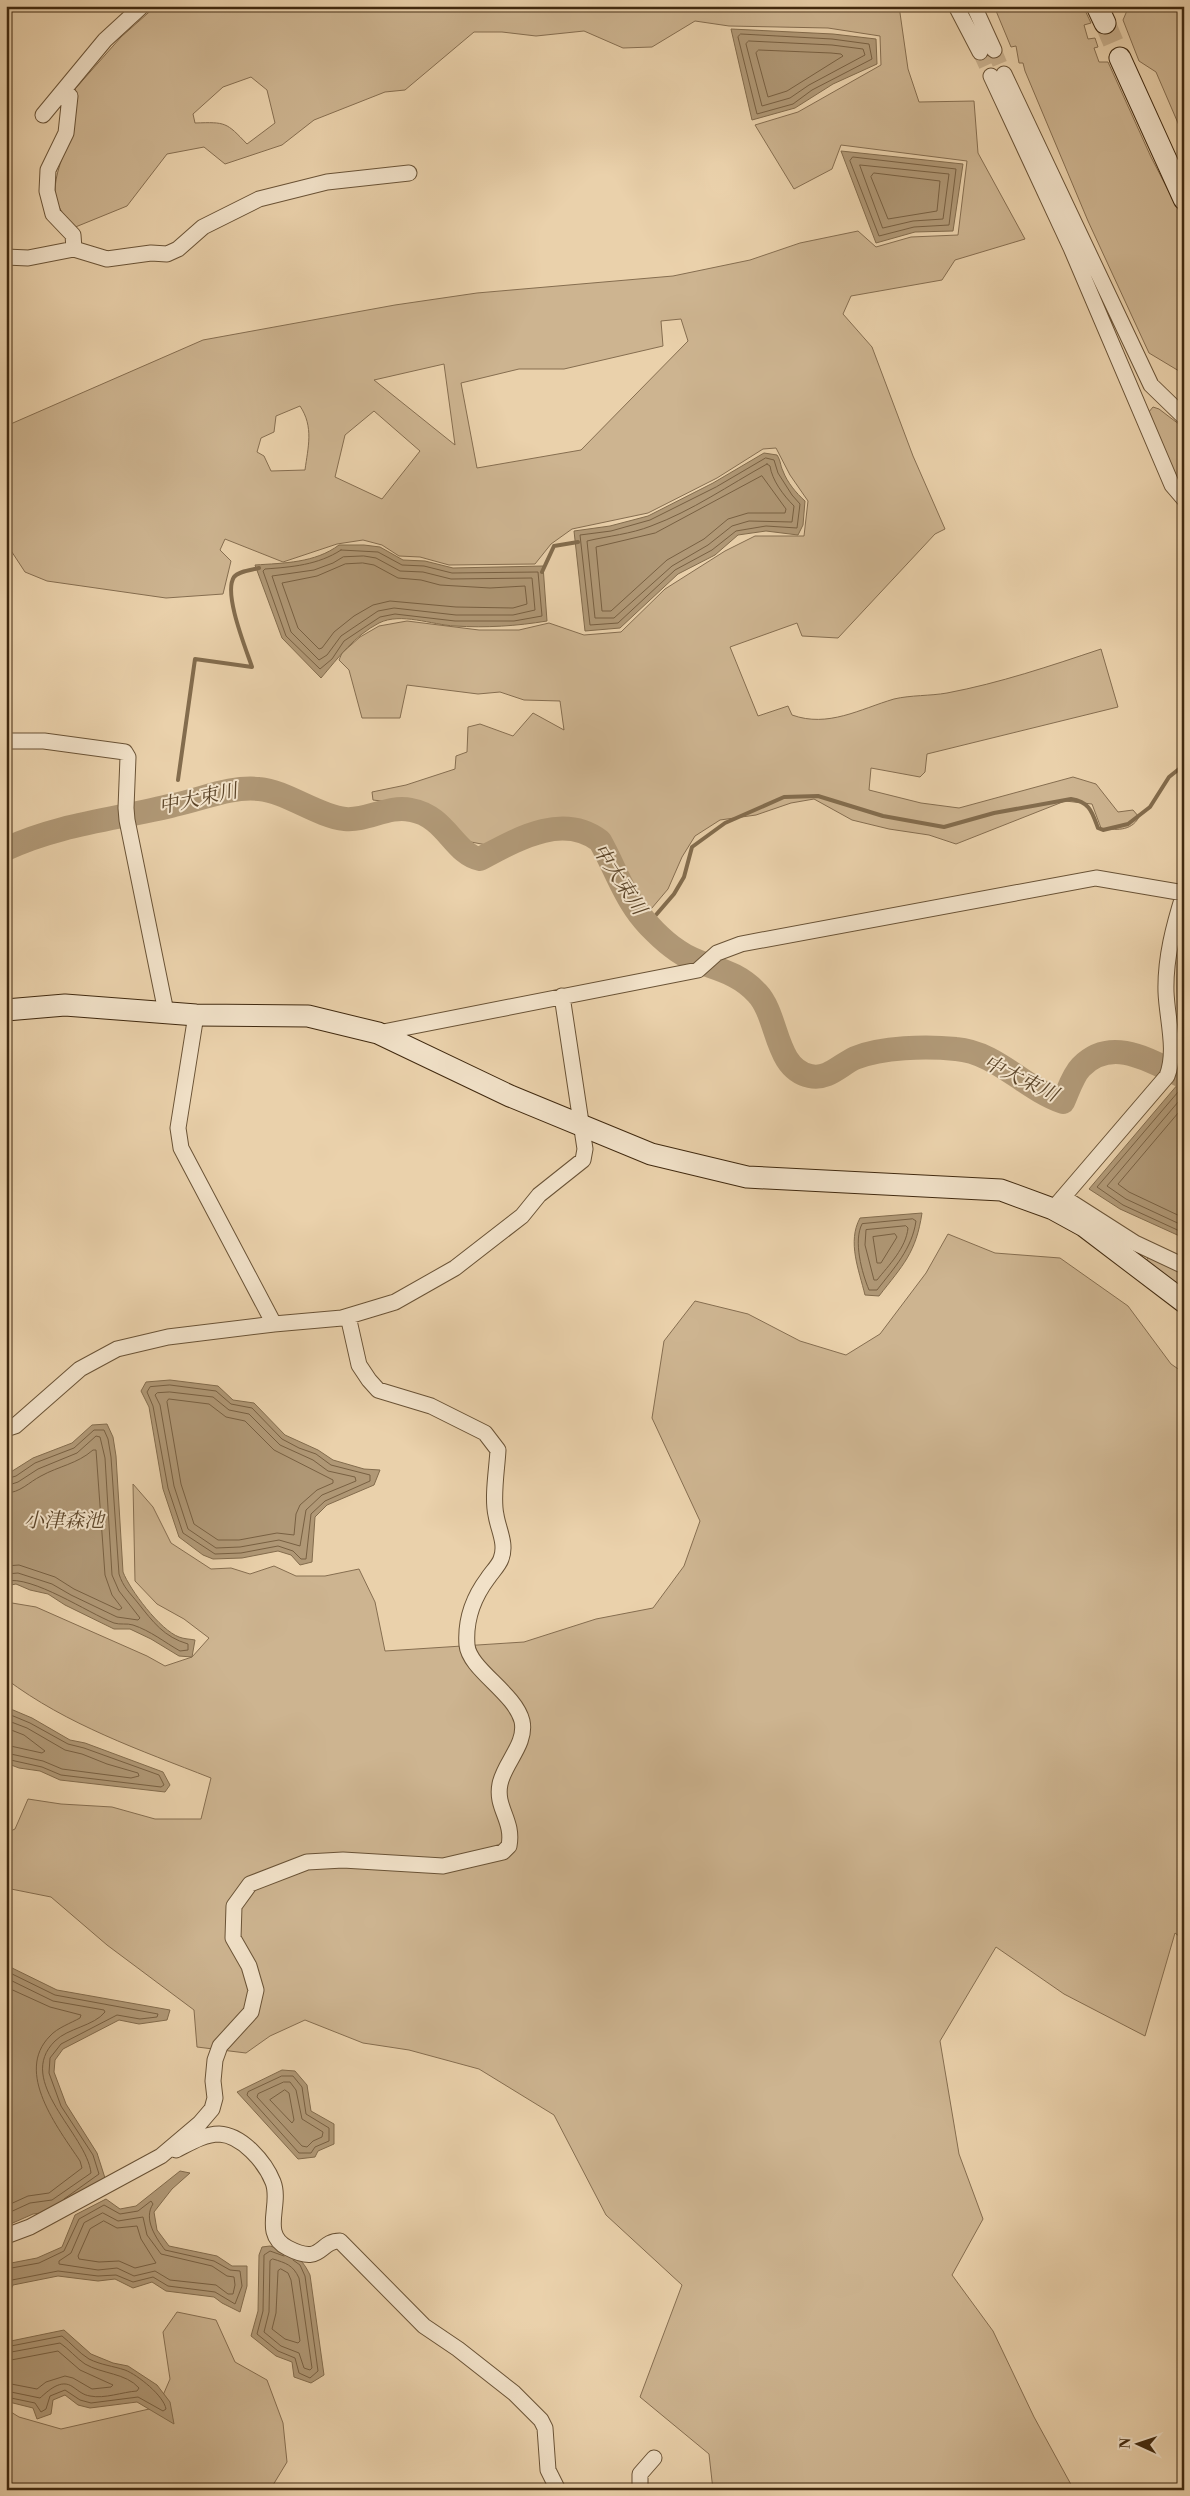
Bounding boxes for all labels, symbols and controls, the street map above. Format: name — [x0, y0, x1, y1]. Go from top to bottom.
water label: 中大束川 — [157, 779, 242, 820]
water label: 中大束川 — [586, 839, 652, 922]
water label: 中大束川 — [979, 1051, 1064, 1109]
water label: 小津森池 — [24, 1509, 106, 1534]
north arrow — [1112, 2418, 1162, 2468]
text: N — [1117, 2437, 1135, 2449]

